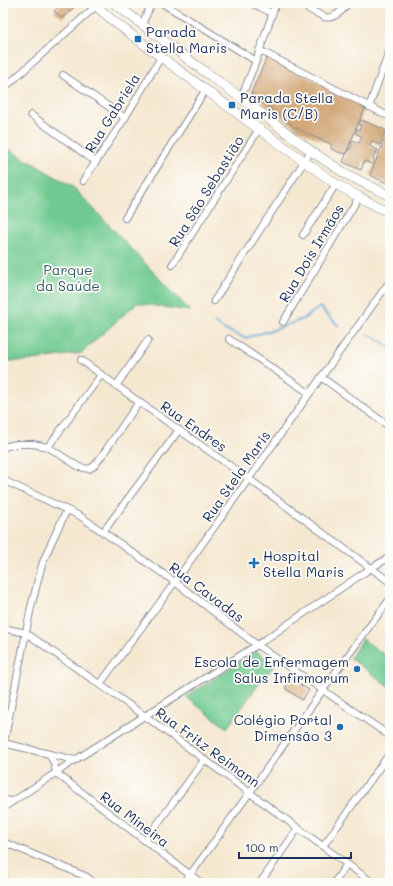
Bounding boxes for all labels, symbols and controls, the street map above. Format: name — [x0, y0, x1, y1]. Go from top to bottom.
place label: Parada Stella Maris — [146, 22, 227, 57]
marker: Parada Stella Maris — [133, 34, 143, 44]
street label: Rua Gabriela — [80, 70, 144, 156]
place label: Parada Stella Maris (C/B) — [240, 88, 334, 123]
marker: Parada Stella Maris (C/B) — [227, 100, 237, 110]
street label: Rua São Sebastião — [164, 132, 248, 250]
street label: Rua Dois Irmãos — [274, 200, 348, 306]
park label: Parque da Saúde — [36, 260, 100, 295]
street label: Rua Endres — [157, 396, 231, 456]
street label: Rua Stela Maris — [197, 427, 275, 525]
place label: Hospital Stella Maris — [263, 546, 344, 581]
marker: Hospital Stella Maris — [248, 557, 260, 569]
street label: Rua Cavadas — [166, 558, 248, 626]
place label: Escola de Enfermagem Salus Infirmorum — [194, 652, 349, 687]
marker: Escola de Enfermagem Salus Infirmorum — [352, 664, 362, 674]
street label: Rua Fritz Reimann — [152, 703, 264, 791]
place label: Colégio Portal Dimensão 3 — [234, 710, 332, 745]
marker: Colégio Portal Dimensão 3 — [335, 722, 345, 732]
street label: Rua Mineira — [97, 787, 173, 851]
scale bar — [239, 834, 351, 860]
text: 100 m — [245, 839, 279, 855]

